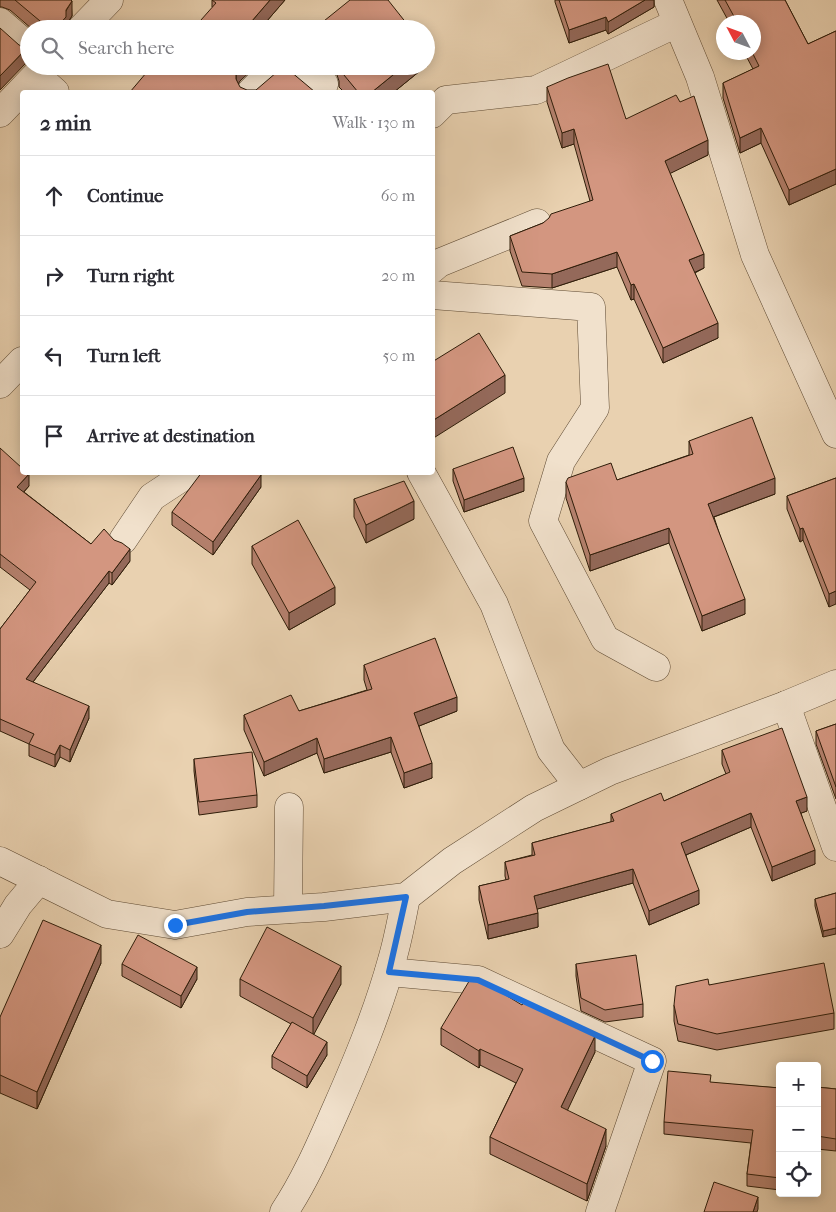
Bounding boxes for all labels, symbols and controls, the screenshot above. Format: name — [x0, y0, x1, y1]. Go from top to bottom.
north arrow — [716, 15, 761, 60]
search box — [20, 20, 435, 75]
icon: search — [38, 34, 66, 62]
text: Search here — [78, 37, 174, 59]
text: 2 min — [40, 111, 91, 135]
text: Walk · 130 m — [332, 113, 415, 132]
icon: ahead — [40, 182, 68, 210]
text: Continue — [87, 185, 163, 207]
text: 60 m — [381, 186, 415, 205]
icon: right — [40, 262, 68, 290]
text: Turn right — [87, 265, 174, 287]
text: 20 m — [381, 266, 415, 285]
icon: left — [40, 342, 68, 370]
text: Turn left — [87, 345, 161, 367]
text: 50 m — [383, 346, 415, 365]
icon: arrive — [40, 422, 68, 450]
text: Arrive at destination — [87, 425, 255, 447]
route end — [164, 914, 187, 937]
route start — [641, 1050, 664, 1073]
map controls — [776, 1062, 821, 1197]
button: + — [776, 1062, 821, 1107]
button: − — [776, 1107, 821, 1152]
button: locate — [776, 1152, 821, 1197]

